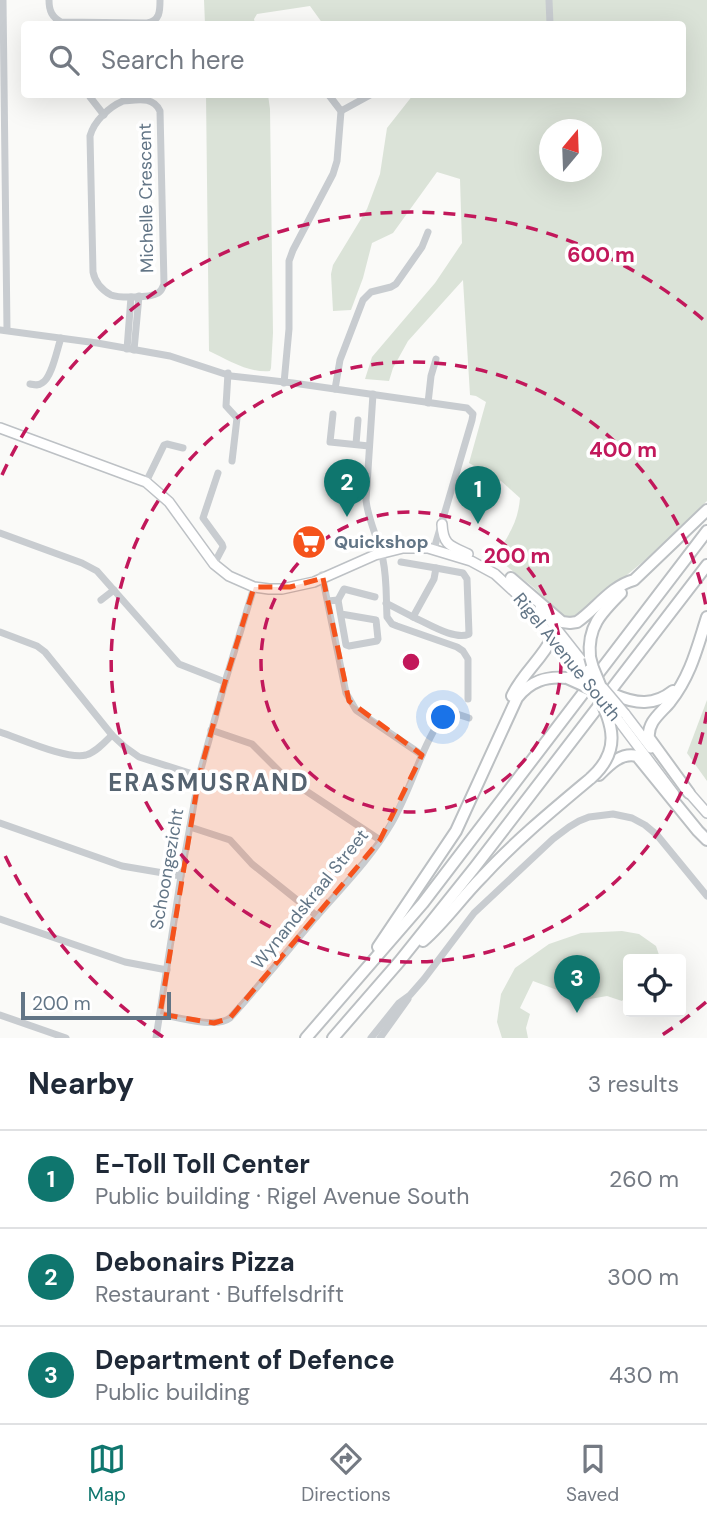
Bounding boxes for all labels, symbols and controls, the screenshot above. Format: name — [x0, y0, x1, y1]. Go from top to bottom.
search box — [21, 21, 686, 98]
icon: search — [45, 41, 83, 79]
text: Search here — [101, 43, 244, 77]
north arrow — [539, 119, 602, 182]
street label: Michelle Crescent — [133, 123, 159, 273]
text: 600 m — [567, 241, 635, 269]
text: 400 m — [589, 436, 657, 464]
pin: 2 — [324, 459, 370, 517]
pin: 1 — [455, 466, 501, 524]
supermarket icon: Quickshop — [290, 523, 328, 561]
place label: Quickshop — [334, 530, 429, 554]
text: 200 m — [484, 542, 550, 570]
street label: Rigel Avenue South — [508, 588, 626, 726]
centre of rings — [399, 650, 423, 674]
your location — [426, 700, 460, 734]
district label: ERASMUSRAND — [108, 767, 310, 798]
street label: Schoongezicht — [145, 806, 189, 932]
street label: Wynandskraal Street — [246, 824, 374, 974]
map controls — [623, 954, 686, 1017]
button: locate — [623, 954, 686, 1017]
pin: 3 — [554, 955, 600, 1013]
scale bar — [21, 989, 172, 1021]
text: 200 m — [32, 991, 91, 1016]
text: Nearby — [28, 1064, 134, 1103]
text: 3 results — [588, 1069, 679, 1099]
text: E-Toll Toll Center — [95, 1147, 310, 1181]
text: 1 — [47, 1164, 55, 1194]
text: 260 m — [609, 1164, 679, 1194]
text: Public building · Rigel Avenue South — [95, 1181, 469, 1211]
text: Debonairs Pizza — [95, 1245, 295, 1279]
text: 2 — [44, 1262, 58, 1292]
text: 300 m — [607, 1262, 679, 1292]
text: Restaurant · Buffelsdrift — [95, 1279, 344, 1309]
text: Department of Defence — [95, 1343, 395, 1377]
text: 3 — [44, 1360, 58, 1390]
text: 430 m — [609, 1360, 679, 1390]
text: Public building — [95, 1377, 250, 1407]
tab: Map — [88, 1440, 126, 1507]
tab: Directions — [301, 1440, 391, 1507]
tab: Saved — [566, 1440, 619, 1507]

